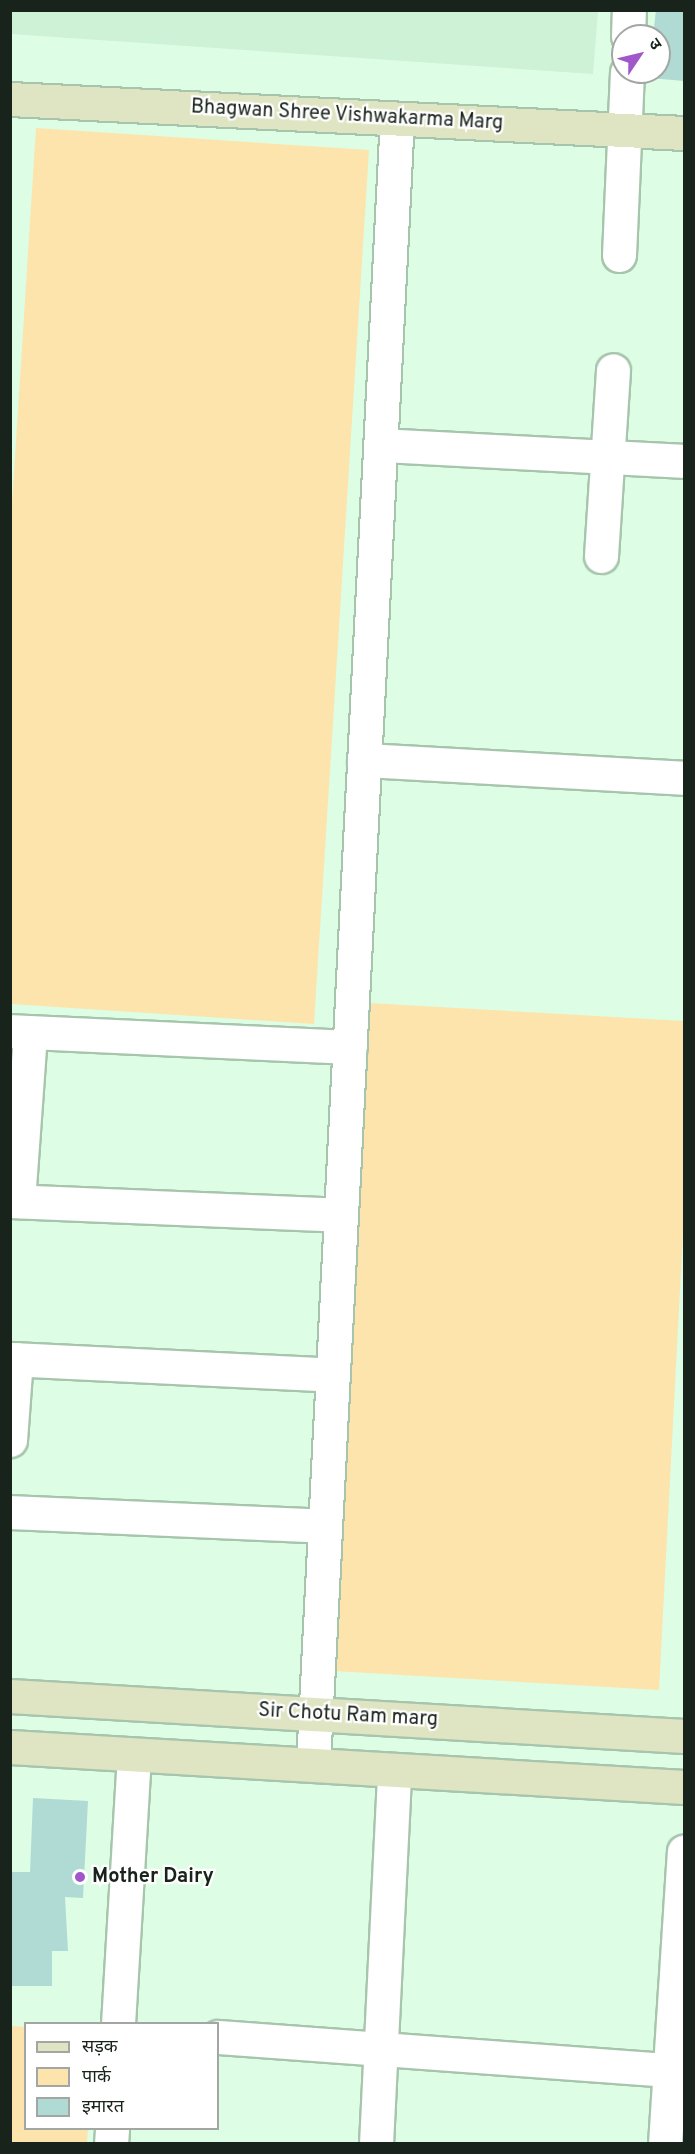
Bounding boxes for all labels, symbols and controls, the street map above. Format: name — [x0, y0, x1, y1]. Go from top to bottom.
north arrow — [611, 24, 671, 84]
text: उ — [643, 35, 665, 54]
street label: Bhagwan Shree Vishwakarma Marg — [190, 96, 504, 136]
street label: Sir Chotu Ram marg — [258, 1699, 438, 1733]
place label: Mother Dairy — [92, 1865, 214, 1889]
marker: Mother Dairy — [73, 1870, 87, 1884]
legend — [24, 2022, 219, 2130]
text: सड़क — [82, 2036, 118, 2059]
text: पार्क — [82, 2066, 111, 2089]
text: इमारत — [82, 2096, 124, 2119]

